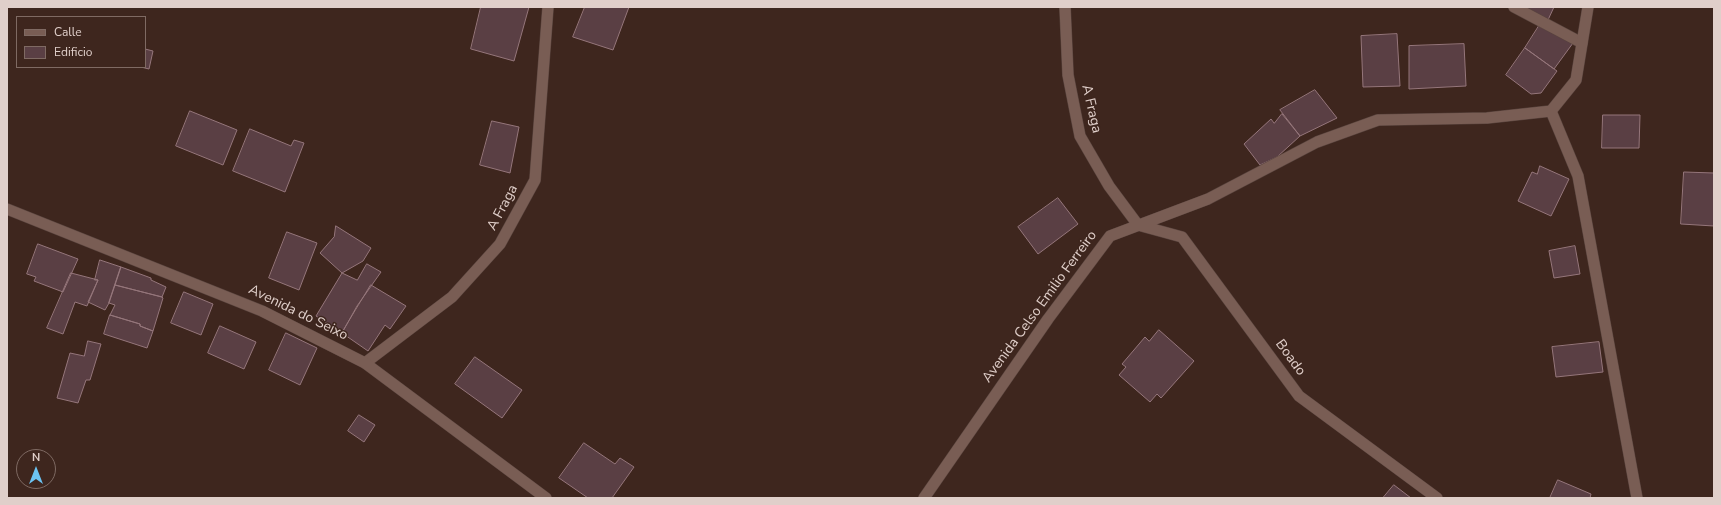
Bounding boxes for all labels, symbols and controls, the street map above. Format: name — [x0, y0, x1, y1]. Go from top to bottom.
legend — [16, 16, 146, 68]
text: Calle — [54, 24, 82, 40]
text: Edificio — [54, 44, 92, 60]
street label: A Fraga — [1077, 83, 1105, 135]
street label: A Fraga — [484, 182, 522, 234]
street label: Avenida Celso Emilio Ferreiro — [979, 228, 1101, 386]
street label: Avenida do Seixo — [246, 282, 350, 344]
street label: Boado — [1271, 337, 1309, 379]
north arrow — [16, 449, 56, 489]
text: N — [32, 450, 40, 465]

